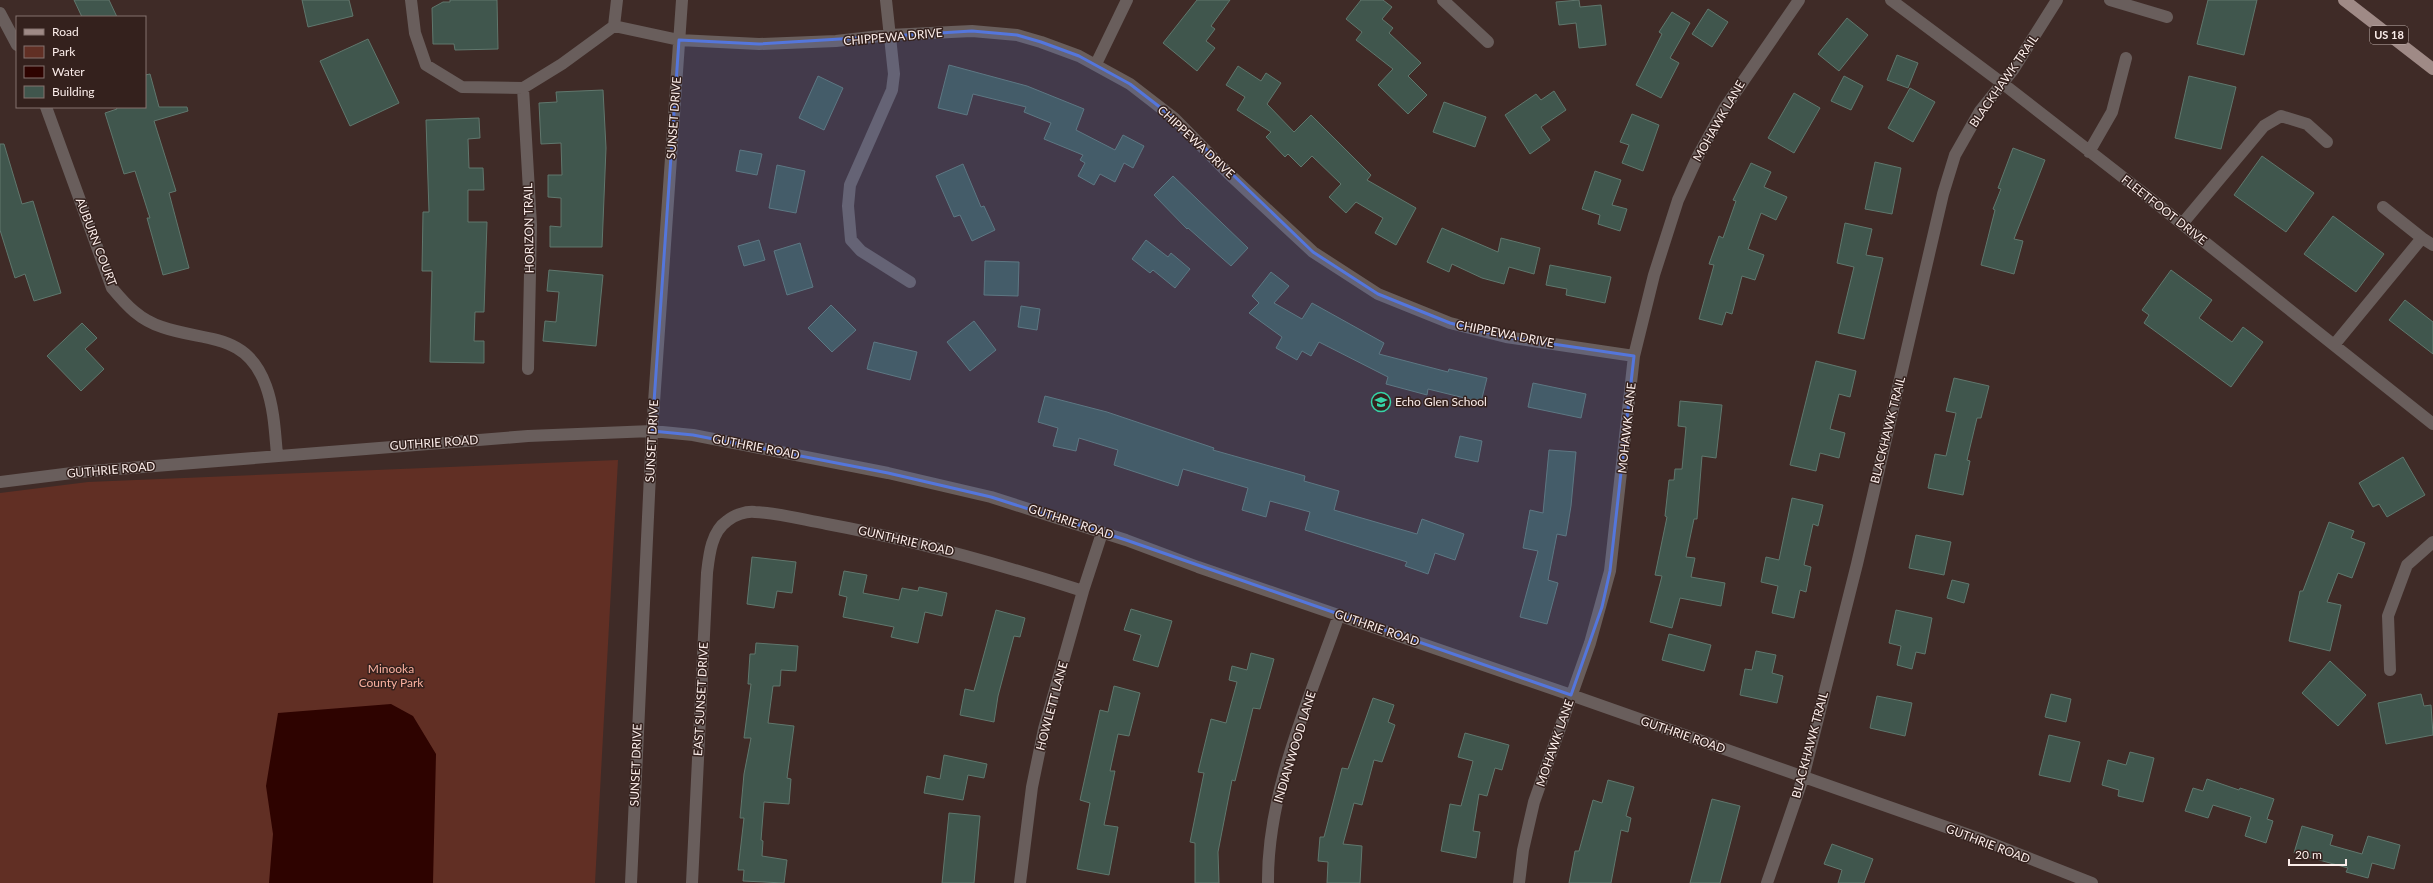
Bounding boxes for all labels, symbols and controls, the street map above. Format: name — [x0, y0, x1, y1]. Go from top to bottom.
legend — [16, 16, 146, 108]
text: Road — [52, 24, 79, 39]
street label: CHIPPEWA DRIVE — [843, 25, 943, 48]
road number: US 18 — [2370, 26, 2408, 44]
street label: BLACKHAWK TRAIL — [1966, 31, 2041, 130]
text: Park — [52, 44, 76, 59]
text: Water — [52, 64, 85, 79]
street label: SUNSET DRIVE — [663, 76, 684, 160]
street label: MOHAWK LANE — [1689, 77, 1748, 164]
text: Building — [52, 84, 95, 99]
street label: CHIPPEWA DRIVE — [1155, 102, 1238, 181]
street label: FLEETFOOT DRIVE — [2119, 172, 2210, 248]
street label: HORIZON TRAIL — [520, 183, 537, 273]
street label: AUBURN COURT — [73, 195, 120, 288]
street label: CHIPPEWA DRIVE — [1455, 317, 1555, 350]
street label: BLACKHAWK TRAIL — [1867, 375, 1908, 485]
street label: MOHAWK LANE — [1614, 382, 1639, 474]
school or university icon: Echo Glen School — [1370, 391, 1392, 413]
place label: Echo Glen School — [1395, 394, 1487, 409]
street label: SUNSET DRIVE — [642, 399, 661, 483]
street label: GUTHRIE ROAD — [711, 431, 801, 462]
street label: GUTHRIE ROAD — [389, 432, 479, 453]
street label: GUTHRIE ROAD — [66, 458, 156, 481]
street label: GUTHRIE ROAD — [1027, 501, 1116, 542]
street label: GUNTHRIE ROAD — [857, 522, 956, 559]
street label: GUTHRIE ROAD — [1333, 606, 1422, 649]
street label: EAST SUNSET DRIVE — [690, 642, 711, 756]
street label: HOWLETT LANE — [1032, 660, 1071, 752]
park label: Minooka County Park — [359, 661, 424, 690]
street label: INDIANWOOD LANE — [1270, 689, 1319, 805]
street label: BLACKHAWK TRAIL — [1788, 690, 1831, 800]
street label: MOHAWK LANE — [1533, 697, 1577, 788]
street label: GUTHRIE ROAD — [1639, 713, 1728, 756]
street label: SUNSET DRIVE — [627, 723, 644, 807]
street label: GUTHRIE ROAD — [1944, 821, 2032, 866]
scale bar — [2289, 841, 2346, 867]
text: 20 m — [2295, 847, 2322, 862]

